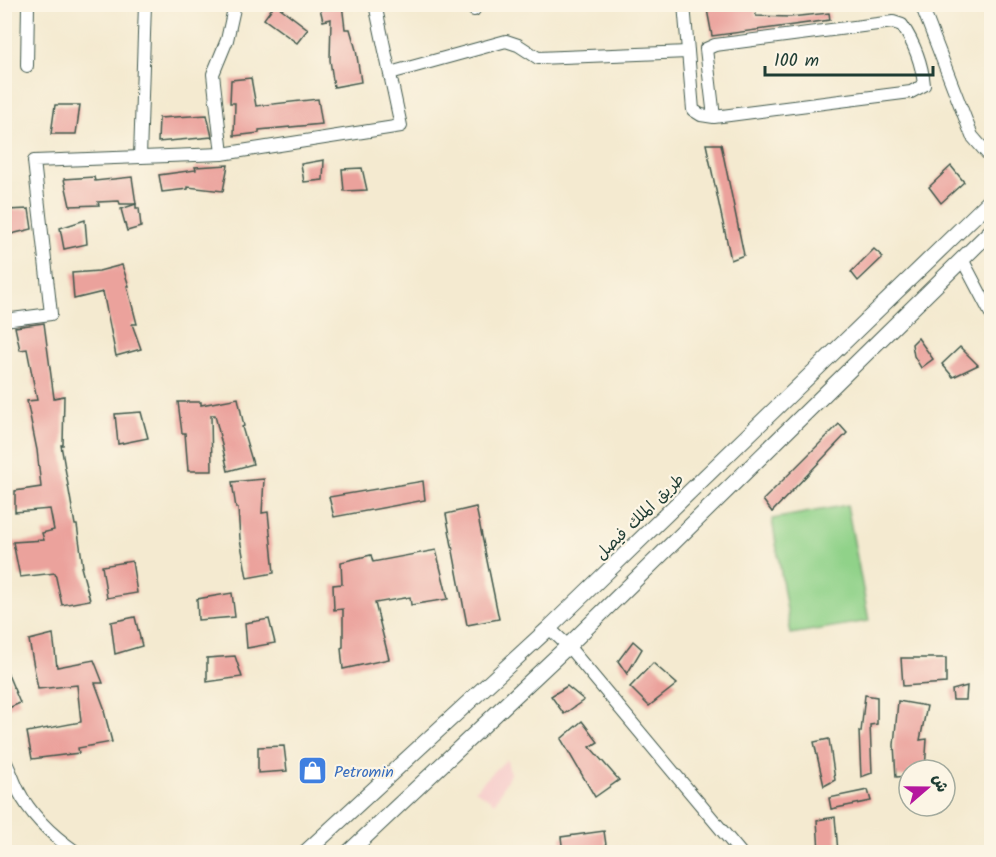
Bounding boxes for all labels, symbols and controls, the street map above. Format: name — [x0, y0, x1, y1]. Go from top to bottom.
scale bar — [765, 39, 933, 77]
text: 100 m — [774, 47, 819, 76]
street label: طريق الملك فيصل — [590, 468, 690, 566]
shop icon: Petromin — [297, 755, 329, 787]
north arrow — [897, 758, 957, 818]
place label: Petromin — [334, 760, 394, 785]
text: ش — [925, 771, 954, 796]

